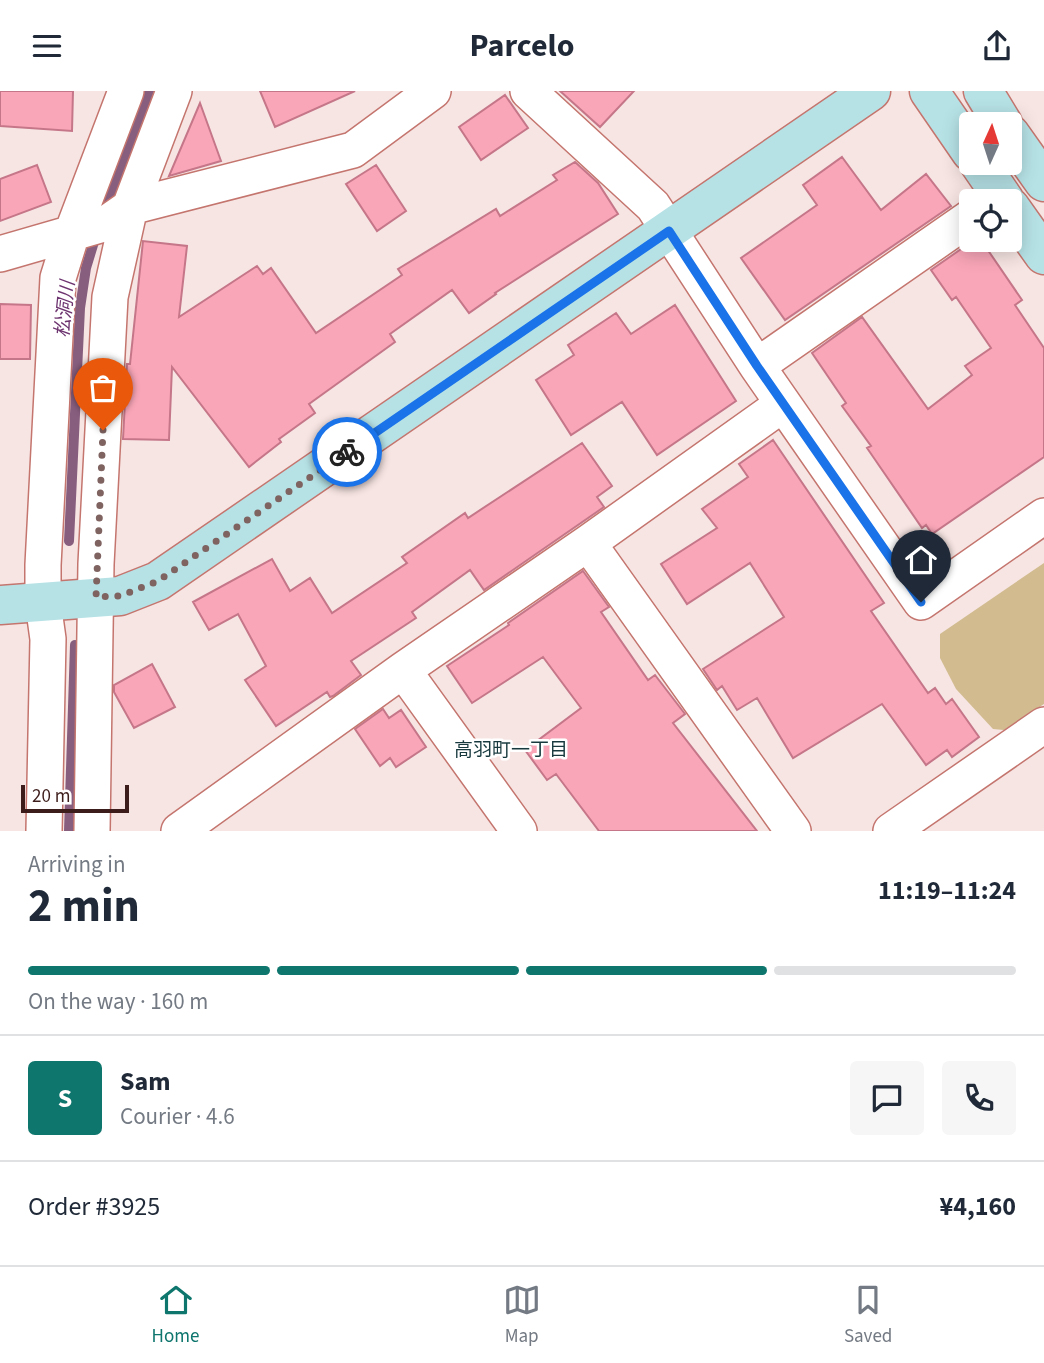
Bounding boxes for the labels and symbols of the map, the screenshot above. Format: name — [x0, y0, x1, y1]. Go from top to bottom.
north arrow — [959, 112, 1022, 175]
water label: 松洞川 — [49, 277, 82, 339]
pin — [73, 358, 133, 430]
courier — [312, 417, 382, 487]
pin — [891, 530, 951, 602]
district label: 高羽町一丁目 — [454, 737, 568, 764]
scale bar — [21, 782, 130, 814]

